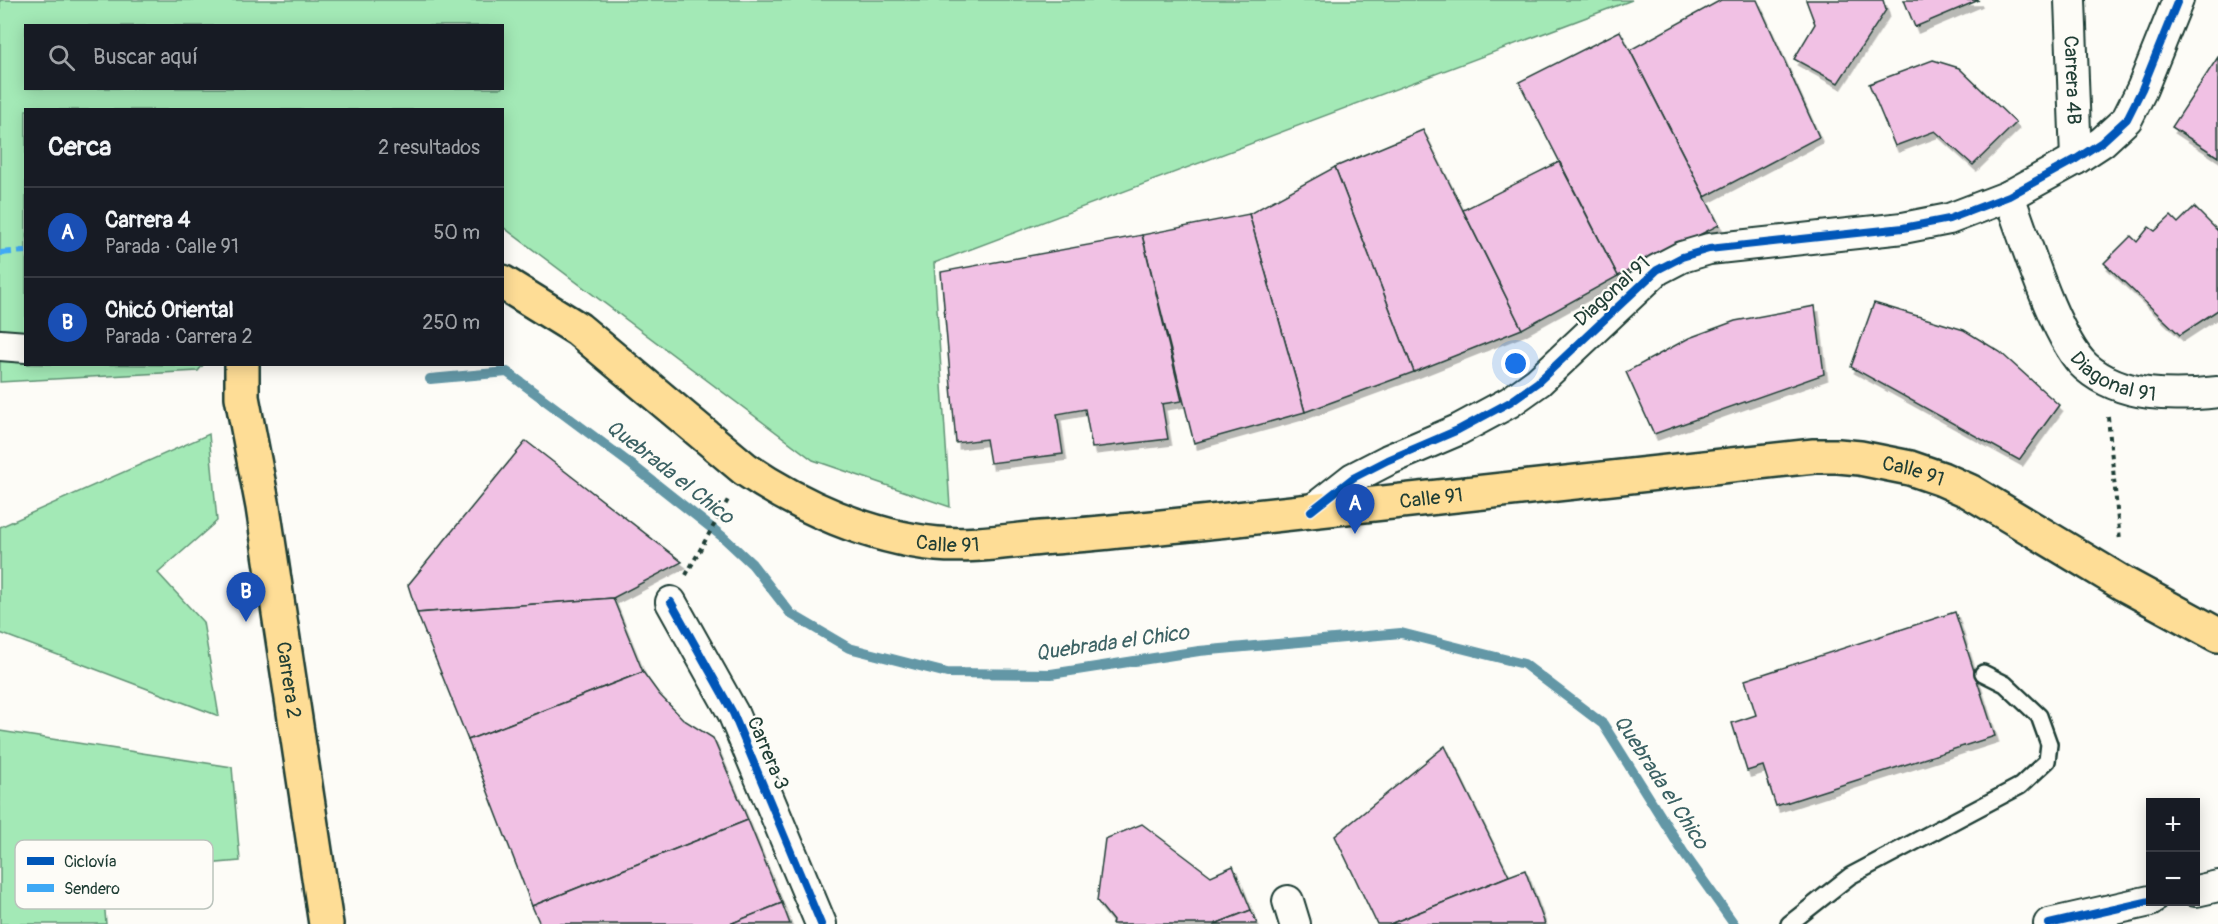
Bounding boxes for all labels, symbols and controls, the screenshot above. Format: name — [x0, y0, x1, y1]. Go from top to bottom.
search box — [24, 24, 504, 90]
street label: Carrera 4B — [2059, 35, 2087, 125]
icon: search — [45, 41, 78, 74]
text: Buscar aquí — [93, 43, 198, 71]
text: Cerca — [48, 131, 111, 163]
text: 2 resultados — [378, 135, 480, 160]
text: Carrera 4 — [105, 206, 191, 234]
text: A — [61, 220, 74, 245]
text: 50 m — [433, 220, 480, 245]
text: Parada · Calle 91 — [105, 234, 239, 259]
street label: Diagonal 91 — [1569, 250, 1655, 332]
text: Chicó Oriental — [105, 296, 234, 324]
text: B — [62, 310, 73, 335]
text: 250 m — [422, 310, 480, 335]
text: Parada · Carrera 2 — [105, 324, 253, 349]
street label: Diagonal 91 — [2065, 346, 2157, 406]
your location — [1501, 349, 1530, 378]
water label: Quebrada el Chico — [601, 414, 741, 531]
street label: Calle 91 — [1880, 450, 1948, 491]
street label: Calle 91 — [1398, 482, 1464, 514]
pin: A — [1336, 484, 1374, 534]
street label: Calle 91 — [914, 529, 980, 557]
pin: B — [226, 572, 266, 622]
water label: Quebrada el Chico — [1034, 619, 1192, 667]
street label: Carrera 2 — [271, 640, 307, 720]
water label: Quebrada el Chico — [1608, 710, 1715, 856]
street label: Carrera 3 — [741, 713, 795, 793]
map controls — [2146, 798, 2200, 906]
button: + — [2146, 798, 2200, 852]
legend — [15, 840, 213, 909]
text: Ciclovía — [64, 852, 116, 872]
button: − — [2146, 852, 2200, 906]
text: Sendero — [64, 879, 120, 899]

